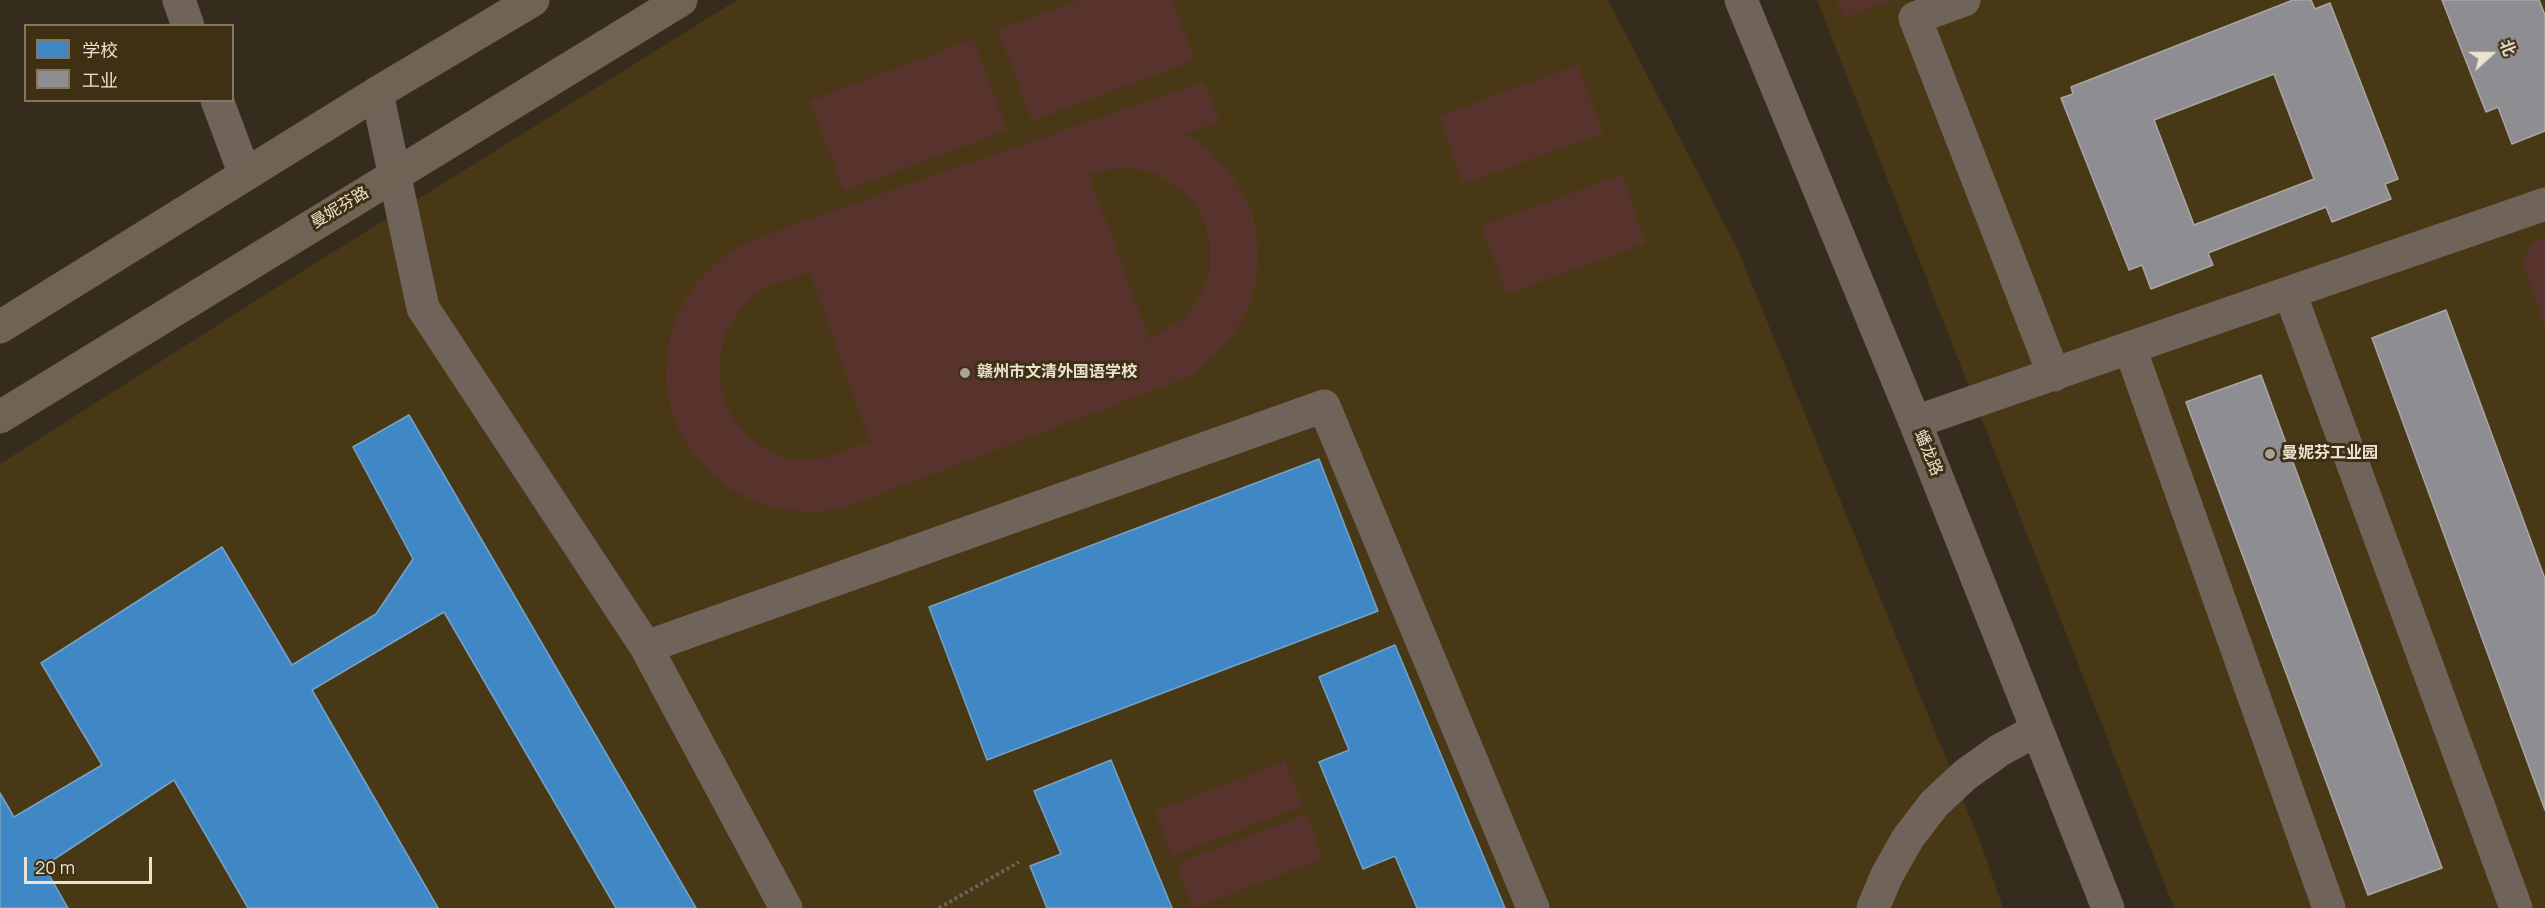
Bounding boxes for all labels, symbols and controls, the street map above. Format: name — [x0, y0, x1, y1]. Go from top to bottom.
legend — [24, 24, 234, 102]
north arrow — [2461, 24, 2521, 84]
text: 北 — [2495, 36, 2521, 59]
text: 学校 — [82, 38, 118, 62]
text: 工业 — [82, 68, 118, 92]
street label: 曼妮芬路 — [308, 183, 372, 233]
place label: 赣州市文清外国语学校 — [977, 363, 1137, 383]
marker: 赣州市文清外国语学校 — [958, 366, 972, 380]
street label: 蟠龙路 — [1910, 427, 1946, 479]
place label: 曼妮芬工业园 — [2282, 444, 2378, 464]
marker: 曼妮芬工业园 — [2263, 447, 2277, 461]
scale bar — [27, 845, 154, 883]
text: 20 m — [35, 855, 75, 879]

